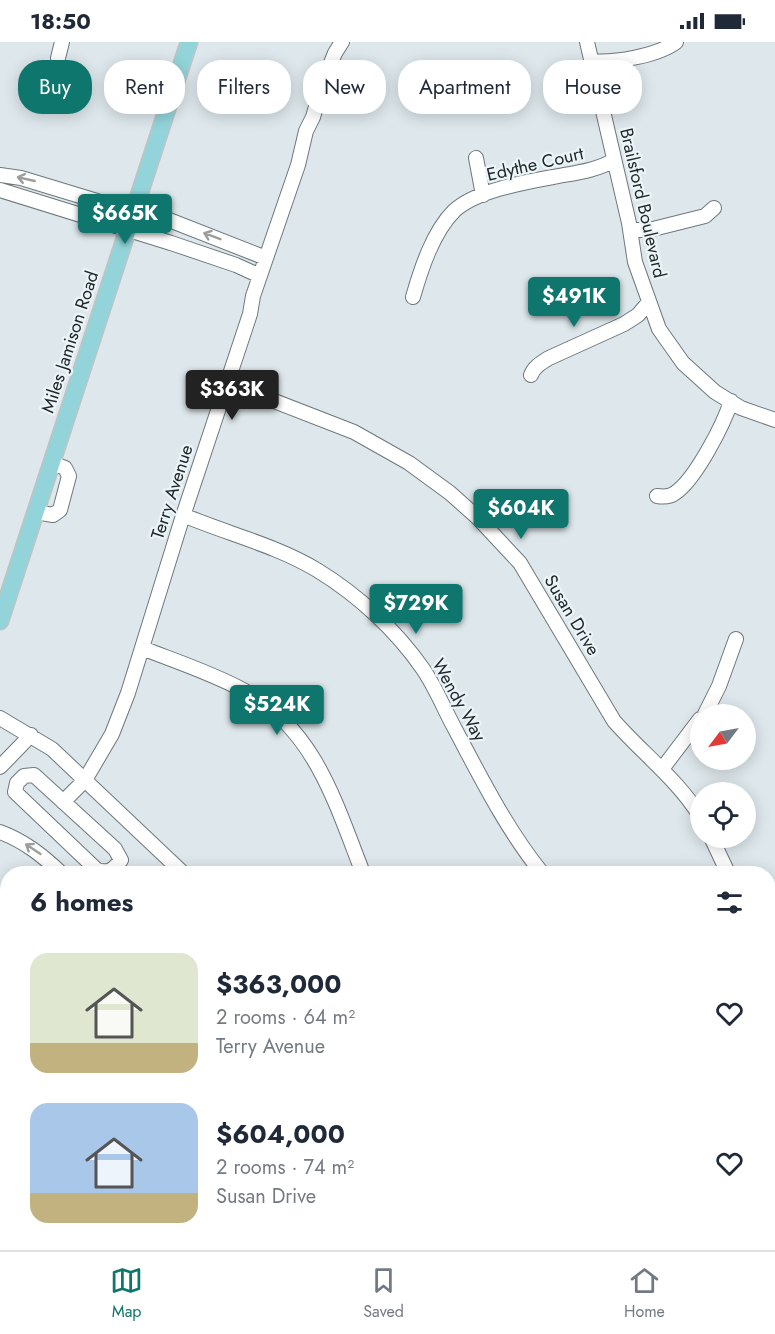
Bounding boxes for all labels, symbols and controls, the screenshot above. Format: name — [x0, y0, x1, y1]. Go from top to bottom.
text: 18:50 — [30, 5, 91, 37]
chip: Buy — [18, 60, 92, 114]
chip: Rent — [104, 60, 185, 114]
chip: Filters — [197, 60, 291, 114]
chip: New — [303, 60, 386, 114]
chip: Apartment — [398, 60, 531, 114]
chip: House — [543, 60, 642, 114]
street label: Brailsford Boulevard — [613, 125, 673, 281]
street label: Edythe Court — [484, 140, 587, 188]
one-way arrow — [16, 173, 35, 185]
pin: $665K — [83, 194, 167, 245]
text: $665K — [92, 199, 158, 228]
one-way arrow — [203, 230, 221, 241]
street label: Miles Jamison Road — [35, 268, 105, 416]
pin: $491K — [532, 277, 616, 328]
text: $491K — [542, 282, 606, 311]
pin: $363K — [190, 370, 274, 421]
text: $363K — [200, 375, 264, 404]
street label: Terry Avenue — [144, 441, 200, 543]
pin: $604K — [479, 489, 563, 540]
text: $604K — [488, 494, 555, 523]
street label: Susan Drive — [538, 570, 606, 660]
pin: $729K — [374, 584, 458, 635]
text: $729K — [384, 589, 448, 618]
street label: Wendy Way — [426, 654, 493, 746]
pin: $524K — [235, 685, 319, 736]
text: $524K — [244, 690, 310, 719]
north arrow — [690, 704, 756, 770]
map controls — [690, 704, 756, 848]
button: locate — [690, 782, 756, 848]
one-way arrow — [25, 843, 42, 855]
text: 6 homes — [30, 883, 133, 921]
icon: filters — [713, 886, 746, 919]
text: $363,000 — [216, 965, 342, 1003]
icon: home — [78, 977, 150, 1049]
icon: heart — [713, 997, 746, 1030]
text: 2 rooms · 64 m² — [216, 1003, 355, 1032]
text: Terry Avenue — [216, 1032, 325, 1061]
text: $604,000 — [216, 1115, 345, 1153]
icon: home — [78, 1127, 150, 1199]
icon: heart — [713, 1147, 746, 1180]
text: 2 rooms · 74 m² — [216, 1153, 354, 1182]
text: Susan Drive — [216, 1182, 316, 1211]
tab: Map — [110, 1264, 143, 1323]
tab: Saved — [363, 1264, 404, 1323]
tab: Home — [624, 1264, 665, 1323]

